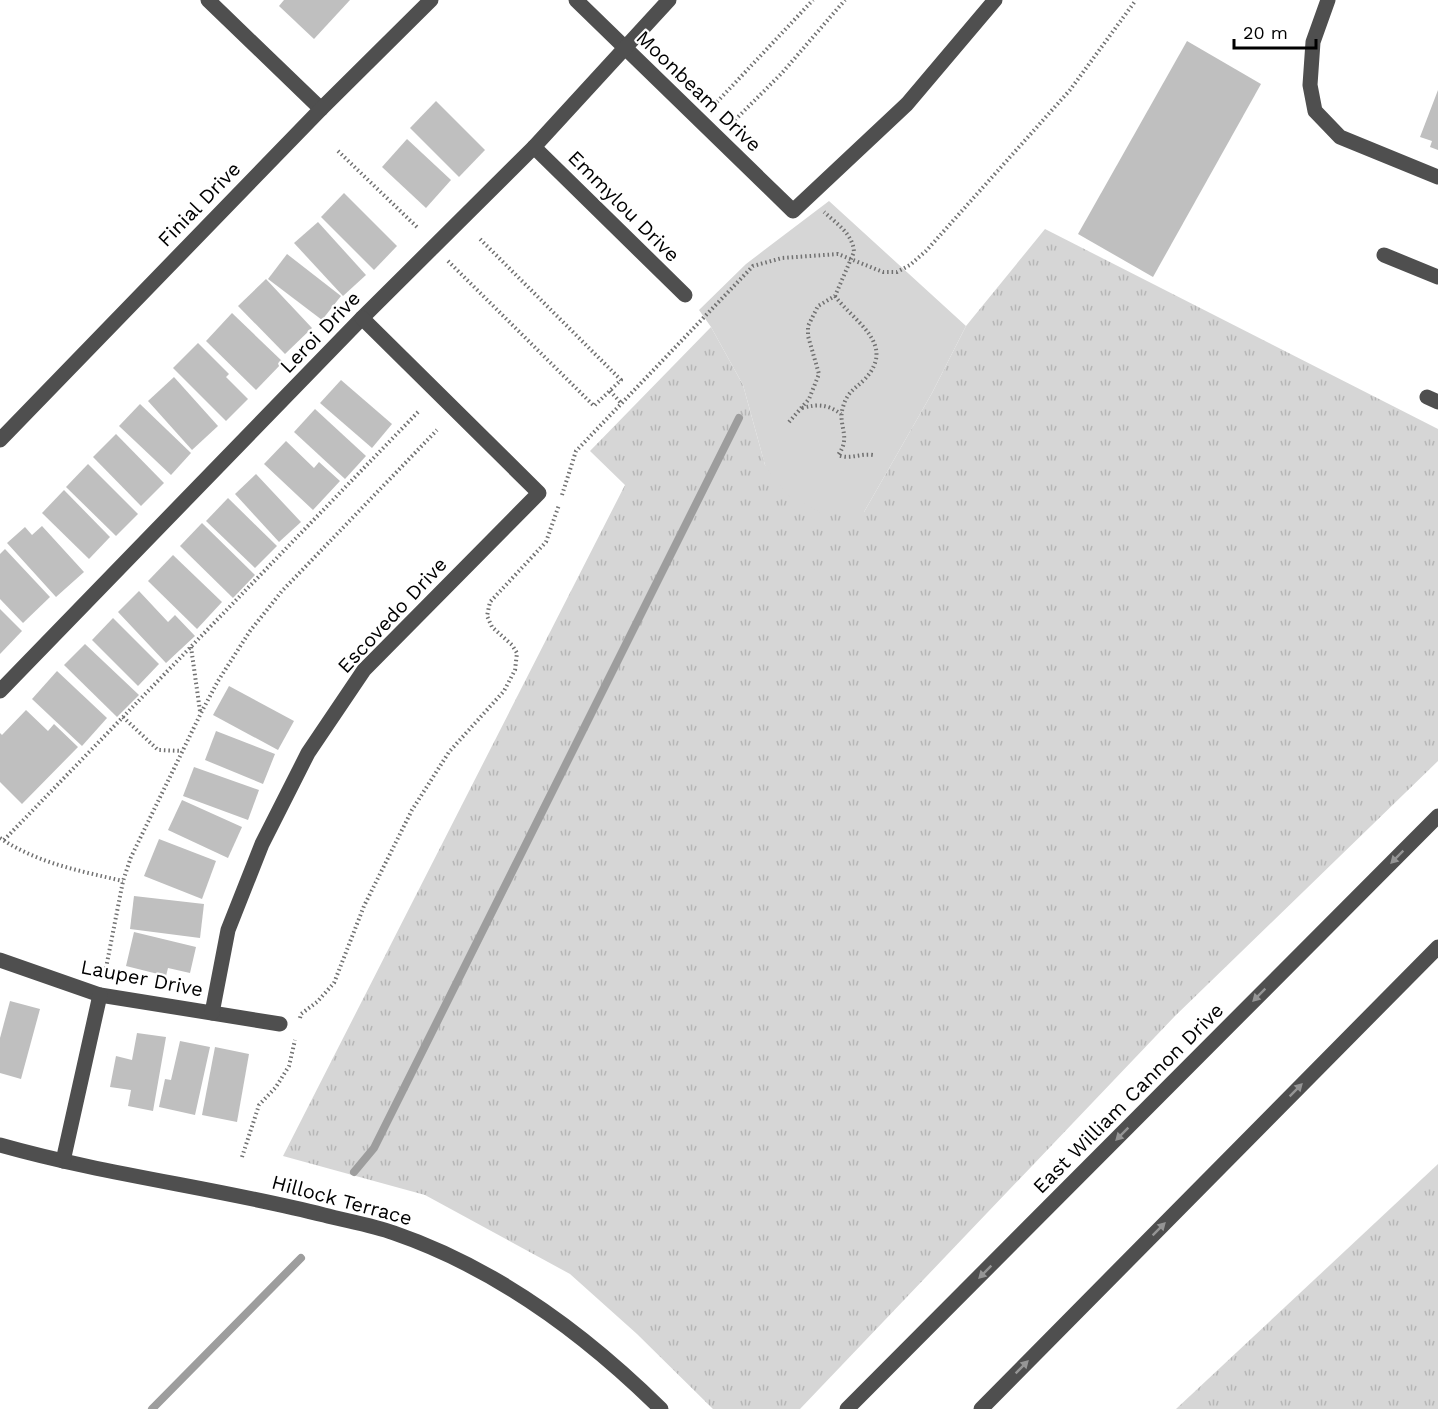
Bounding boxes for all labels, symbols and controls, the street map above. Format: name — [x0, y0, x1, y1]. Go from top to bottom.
scale bar — [1234, 12, 1316, 50]
text: 20 m — [1243, 22, 1288, 43]
street label: Moonbeam Drive — [632, 25, 766, 157]
street label: Emmylou Drive — [563, 145, 685, 267]
street label: Finial Drive — [153, 157, 245, 251]
street label: Leroi Drive — [275, 286, 365, 378]
street label: Escovedo Drive — [332, 552, 452, 678]
one-way arrow — [1389, 850, 1404, 864]
street label: Lauper Drive — [79, 954, 205, 1002]
one-way arrow — [1253, 988, 1267, 1002]
street label: East William Cannon Drive — [1028, 998, 1228, 1198]
one-way arrow — [1289, 1084, 1303, 1098]
one-way arrow — [1115, 1126, 1129, 1141]
street label: Hillock Terrace — [269, 1170, 415, 1230]
one-way arrow — [1152, 1222, 1166, 1236]
one-way arrow — [978, 1265, 992, 1279]
one-way arrow — [1015, 1360, 1029, 1375]

